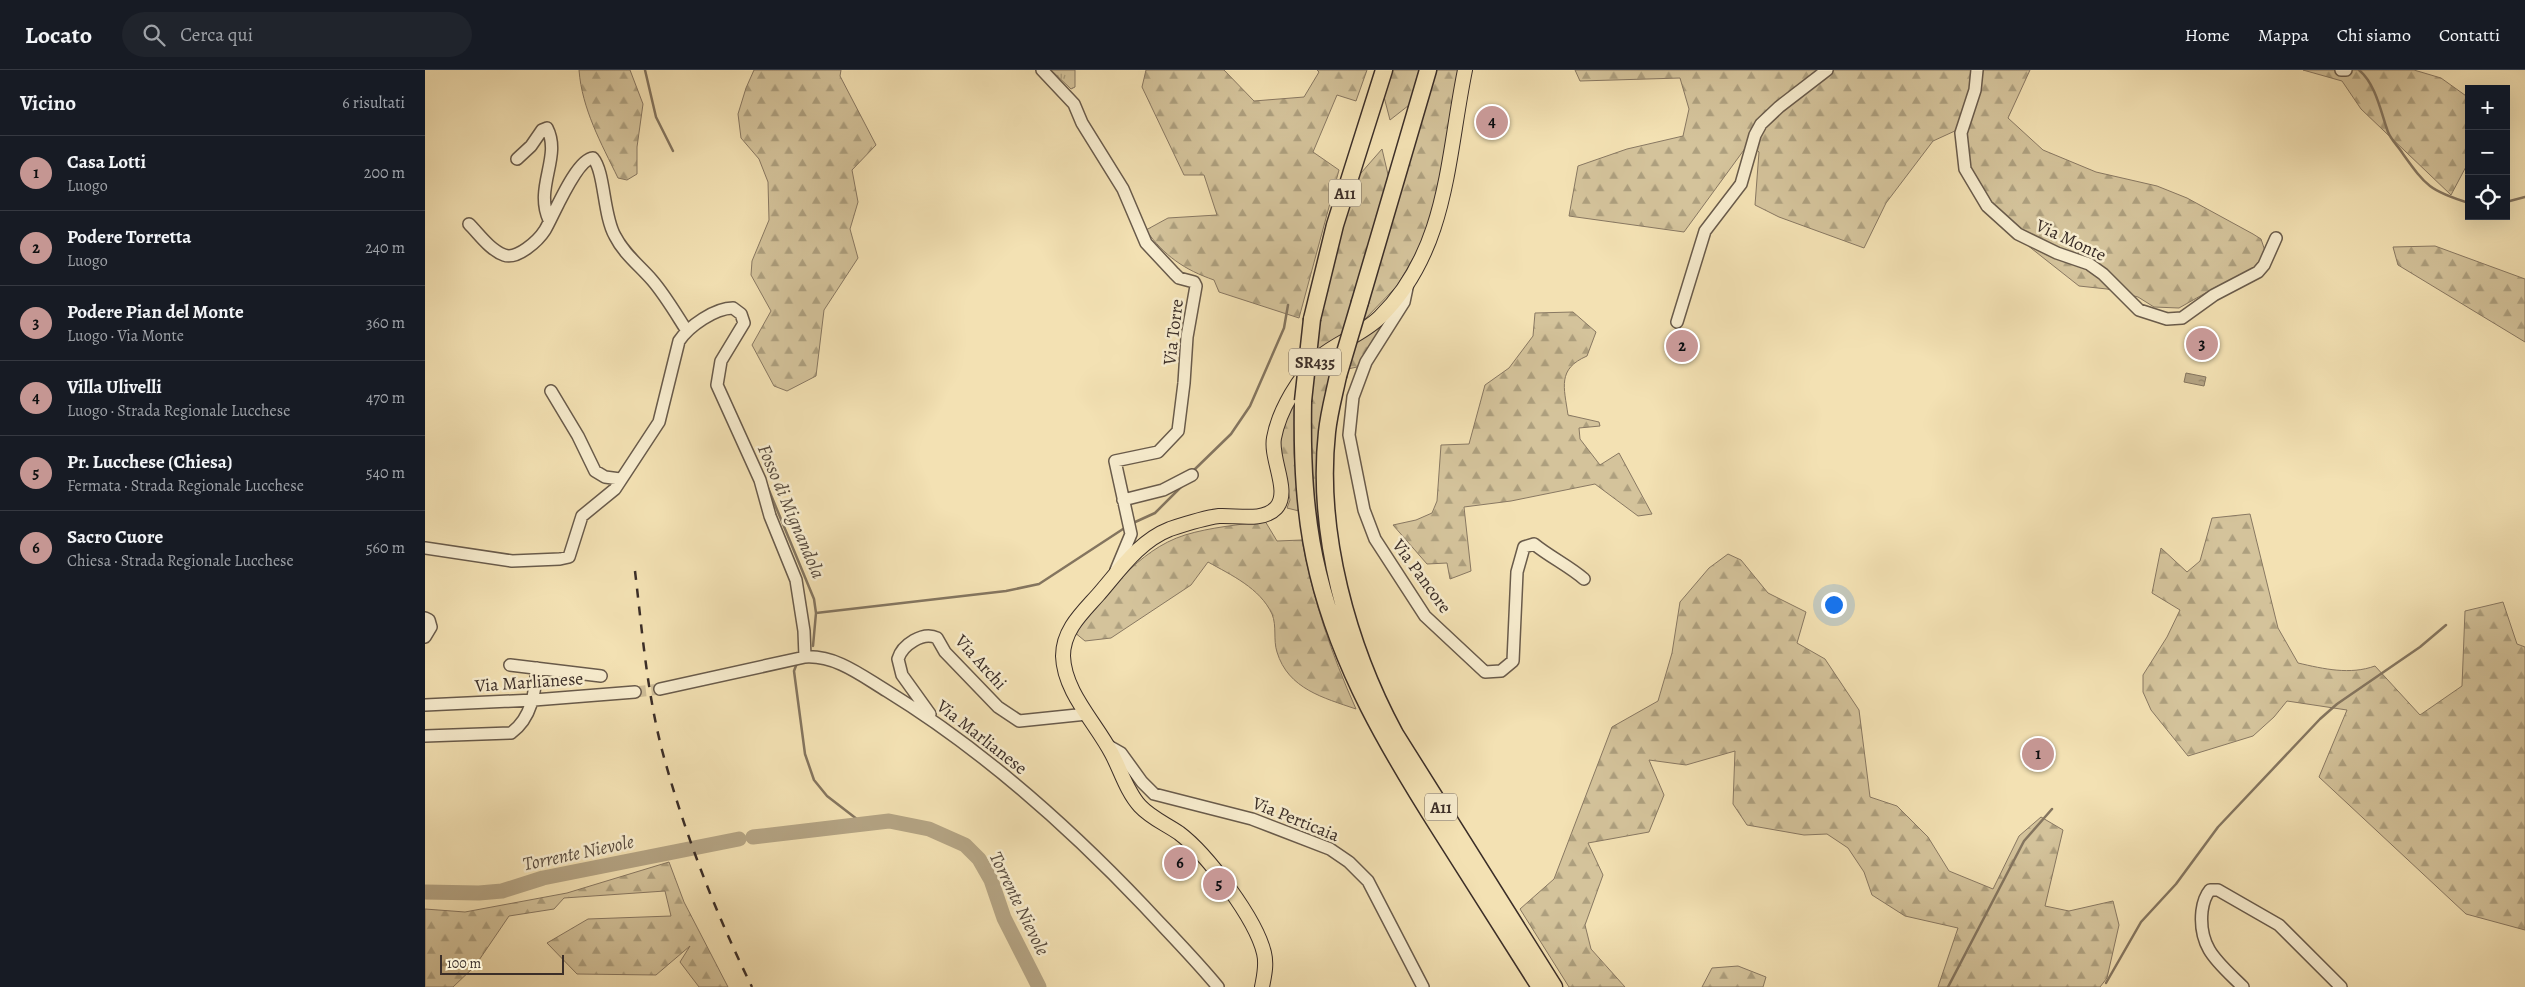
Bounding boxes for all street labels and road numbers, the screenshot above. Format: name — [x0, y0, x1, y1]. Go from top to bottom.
road number: A11 — [1329, 180, 1361, 206]
street label: Via Monte — [2031, 213, 2110, 267]
street label: Via Torre — [1157, 297, 1189, 368]
road number: SR435 — [1289, 348, 1341, 376]
street label: Via Pancore — [1386, 533, 1457, 618]
street label: Via Archi — [949, 629, 1012, 695]
street label: Via Marlianese — [473, 666, 584, 698]
street label: Via Marlianese — [931, 693, 1032, 780]
street label: Via Perticaia — [1248, 790, 1344, 848]
road number: A11 — [1425, 794, 1457, 820]

